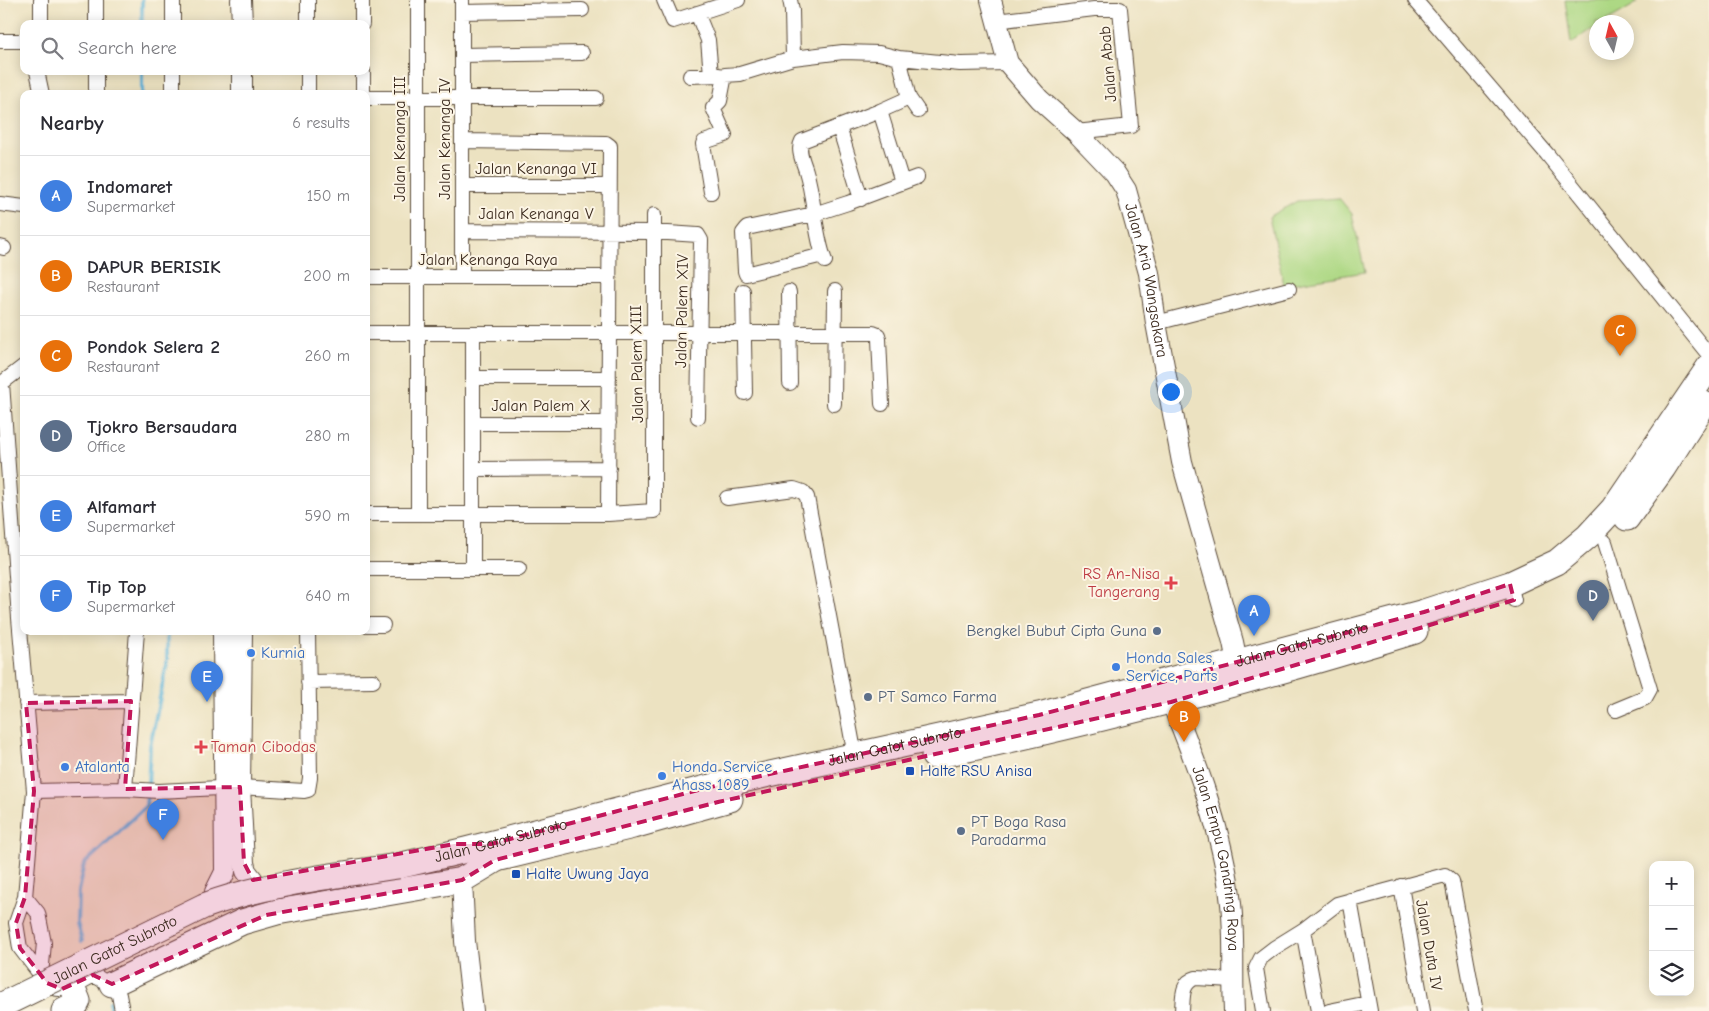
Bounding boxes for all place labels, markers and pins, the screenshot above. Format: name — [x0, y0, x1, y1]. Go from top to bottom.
pin: C — [1604, 315, 1636, 356]
place label: RS An-Nisa Tangerang — [1083, 565, 1160, 601]
marker: RS An-Nisa Tangerang — [1164, 576, 1178, 590]
pin: D — [1577, 580, 1609, 621]
pin: A — [1238, 595, 1270, 636]
place label: Bengkel Bubut Cipta Guna — [966, 622, 1147, 640]
marker: Bengkel Bubut Cipta Guna — [1151, 625, 1163, 637]
place label: Kurnia — [261, 644, 305, 662]
marker: Kurnia — [245, 647, 257, 659]
place label: Honda Sales, Service, Parts — [1126, 649, 1218, 685]
pin: E — [191, 661, 223, 702]
marker: Honda Sales, Service, Parts — [1110, 661, 1122, 673]
place label: PT Samco Farma — [878, 688, 997, 706]
marker: PT Samco Farma — [862, 691, 874, 703]
pin: B — [1168, 701, 1200, 742]
place label: Taman Cibodas — [211, 738, 316, 756]
marker: Taman Cibodas — [195, 741, 207, 753]
place label: Atalanta — [75, 758, 130, 776]
place label: Honda Service Ahass 1089 — [672, 758, 772, 794]
marker: Atalanta — [59, 761, 71, 773]
place label: Halte RSU Anisa — [920, 762, 1032, 780]
marker: Halte RSU Anisa — [904, 765, 916, 777]
marker: Honda Service Ahass 1089 — [656, 770, 668, 782]
pin: F — [147, 799, 179, 840]
place label: PT Boga Rasa Paradarma — [971, 813, 1067, 849]
marker: PT Boga Rasa Paradarma — [955, 825, 967, 837]
place label: Halte Uwung Jaya — [526, 865, 649, 883]
marker: Halte Uwung Jaya — [510, 868, 522, 880]

